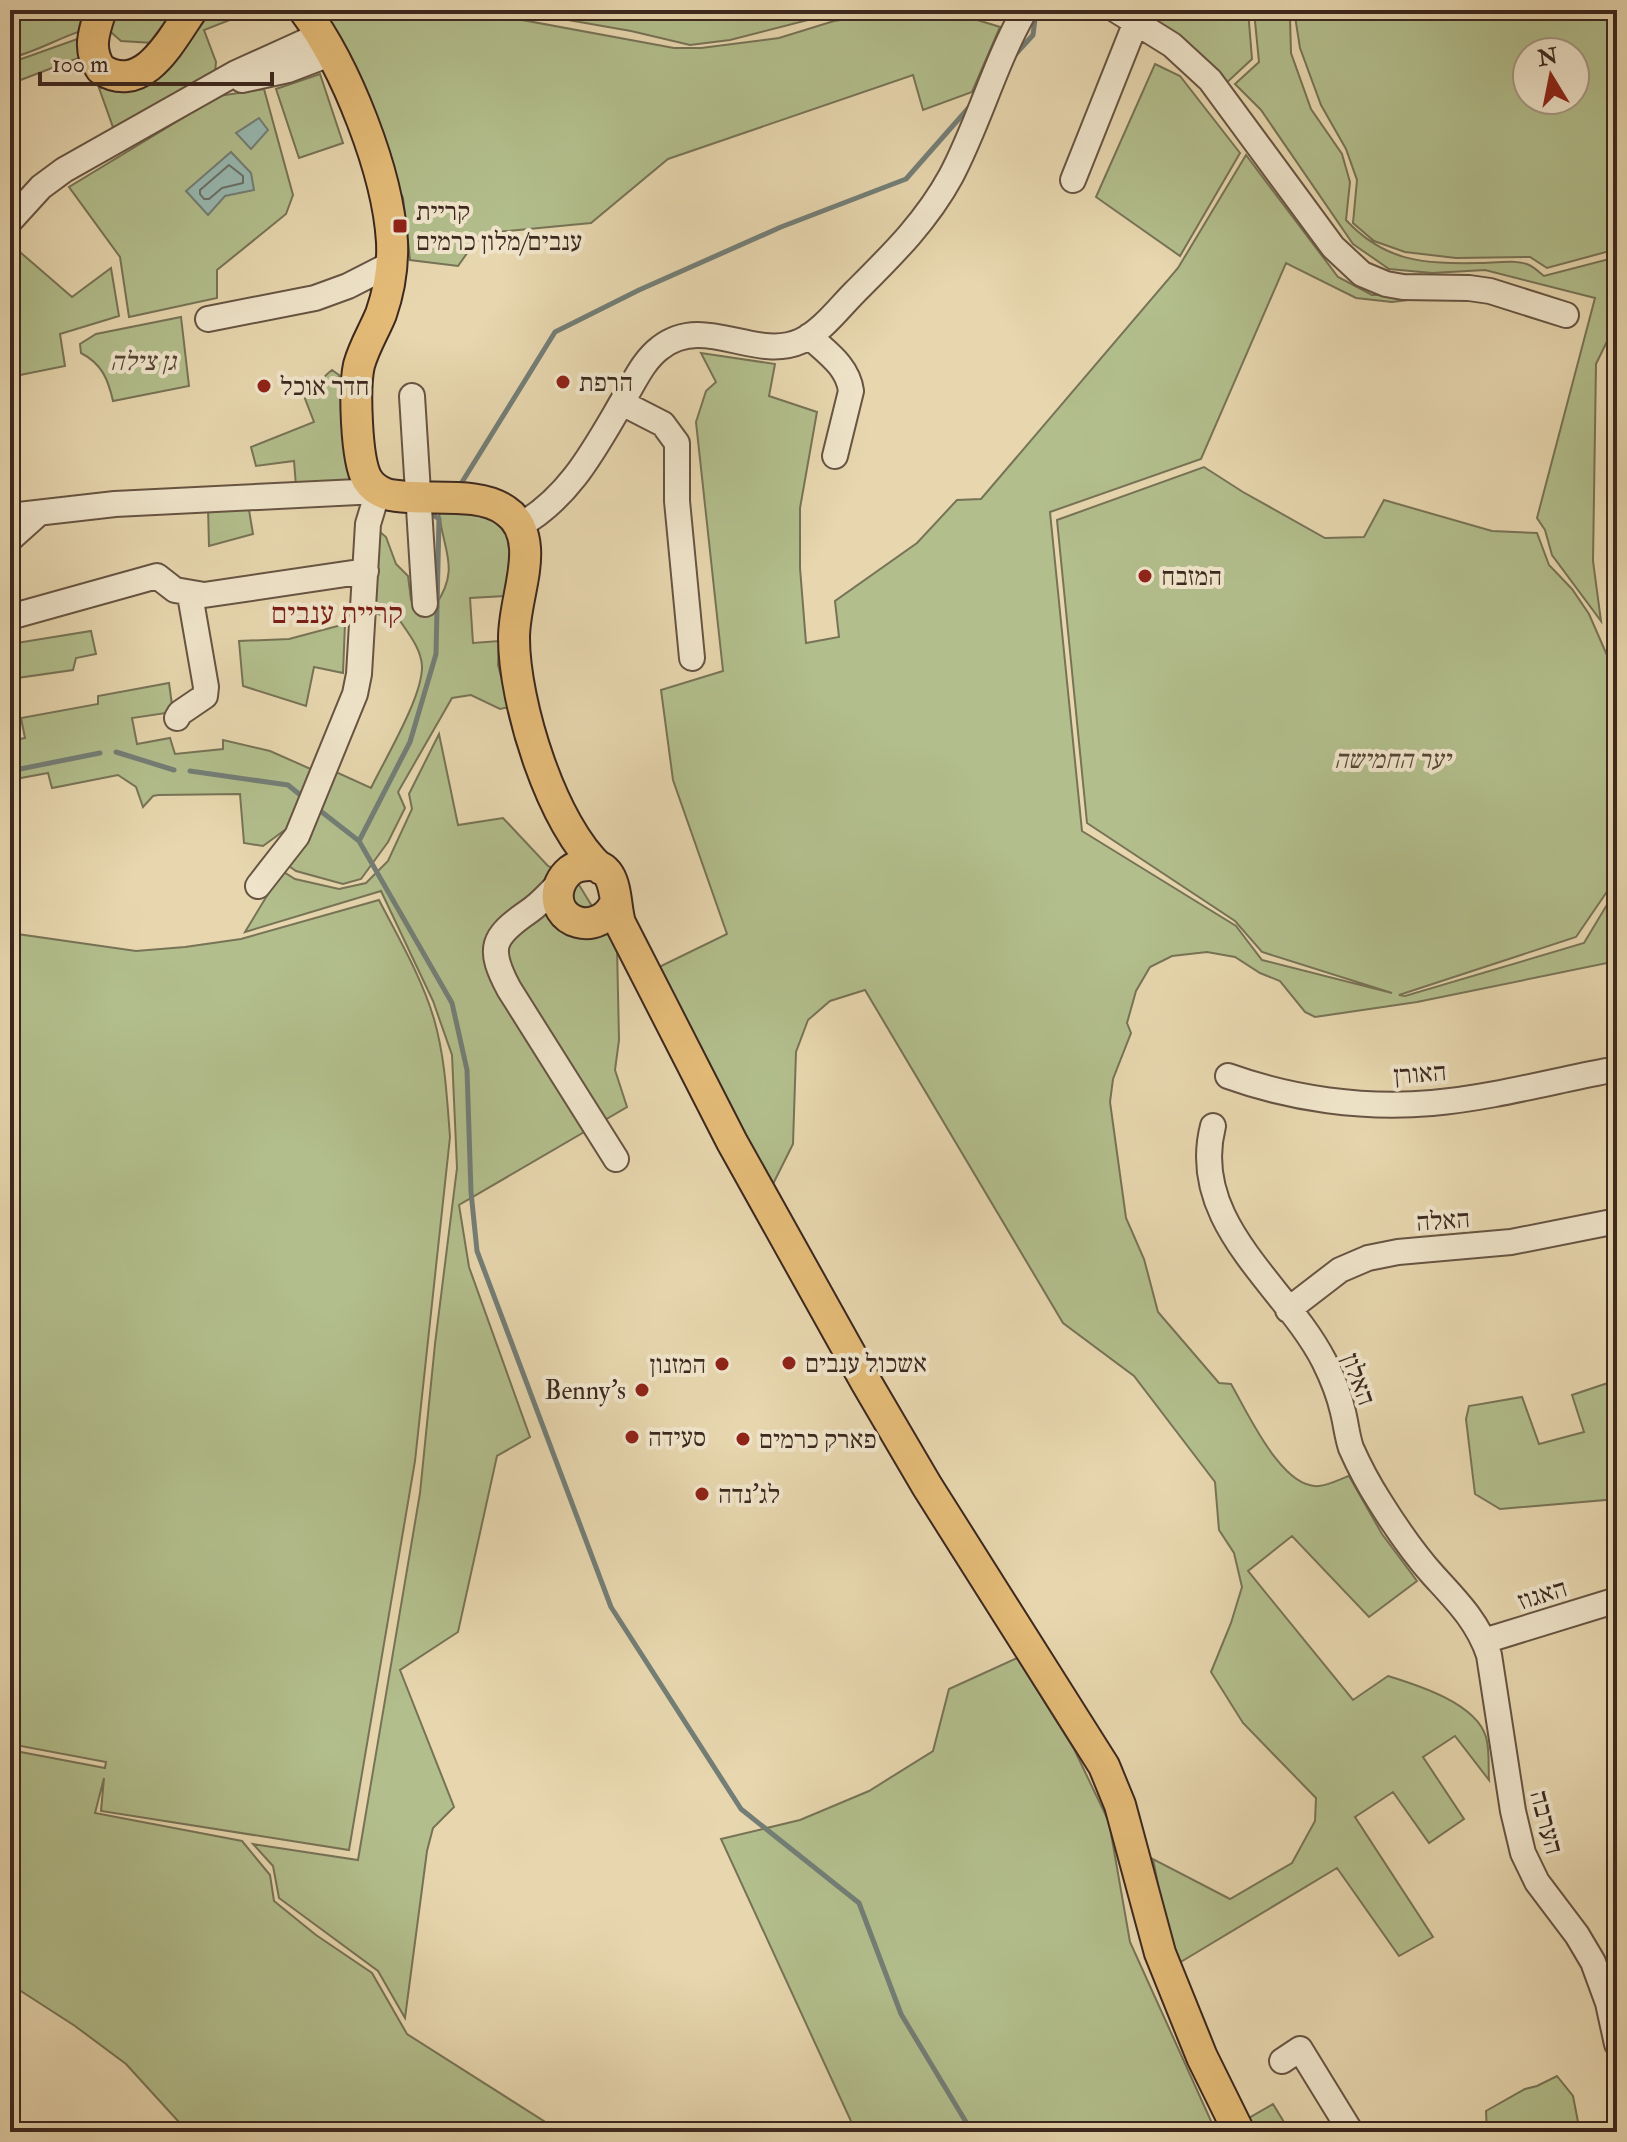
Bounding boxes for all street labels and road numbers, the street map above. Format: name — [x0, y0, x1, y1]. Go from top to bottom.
street label: האורן — [1392, 1056, 1448, 1092]
street label: האלה — [1415, 1203, 1471, 1239]
street label: האלון — [1334, 1349, 1382, 1410]
street label: האגוז — [1514, 1572, 1571, 1618]
street label: הערבה — [1522, 1787, 1570, 1858]

